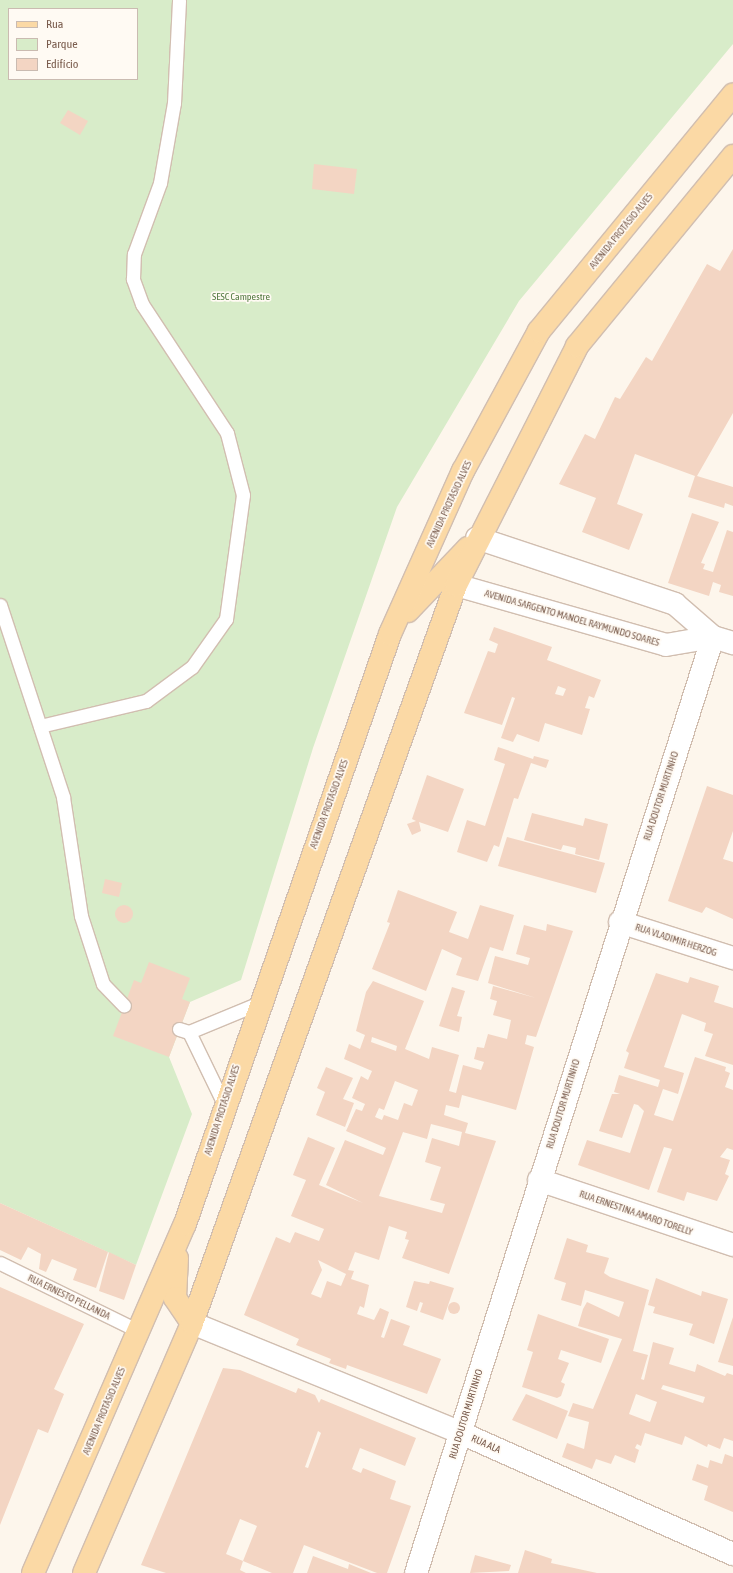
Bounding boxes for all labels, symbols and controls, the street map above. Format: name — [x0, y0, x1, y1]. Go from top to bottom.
legend — [8, 8, 138, 80]
text: Rua — [46, 17, 63, 31]
text: Parque — [46, 37, 78, 51]
text: Edifício — [46, 57, 78, 71]
street label: AVENIDA PROTÁSIO ALVES — [587, 191, 655, 271]
park label: SESC Campestre — [212, 291, 270, 303]
street label: AVENIDA PROTÁSIO ALVES — [424, 459, 474, 549]
street label: AVENIDA SARGENTO MANOEL RAYMUNDO SOARES — [483, 587, 661, 649]
street label: RUA DOUTOR MURTINHO — [641, 750, 681, 842]
street label: AVENIDA PROTÁSIO ALVES — [307, 758, 351, 850]
street label: RUA VLADIMIR HERZOG — [634, 921, 718, 959]
street label: RUA DOUTOR MURTINHO — [544, 1058, 582, 1150]
street label: AVENIDA PROTÁSIO ALVES — [202, 1063, 242, 1157]
street label: RUA ERNESTINA AMARO TORELLY — [578, 1188, 694, 1238]
street label: RUA ERNESTO PELLANDA — [26, 1272, 112, 1322]
street label: AVENIDA PROTÁSIO ALVES — [80, 1365, 128, 1457]
street label: RUA DOUTOR MURTINHO — [447, 1368, 485, 1460]
street label: RUA ALA — [469, 1432, 503, 1456]

